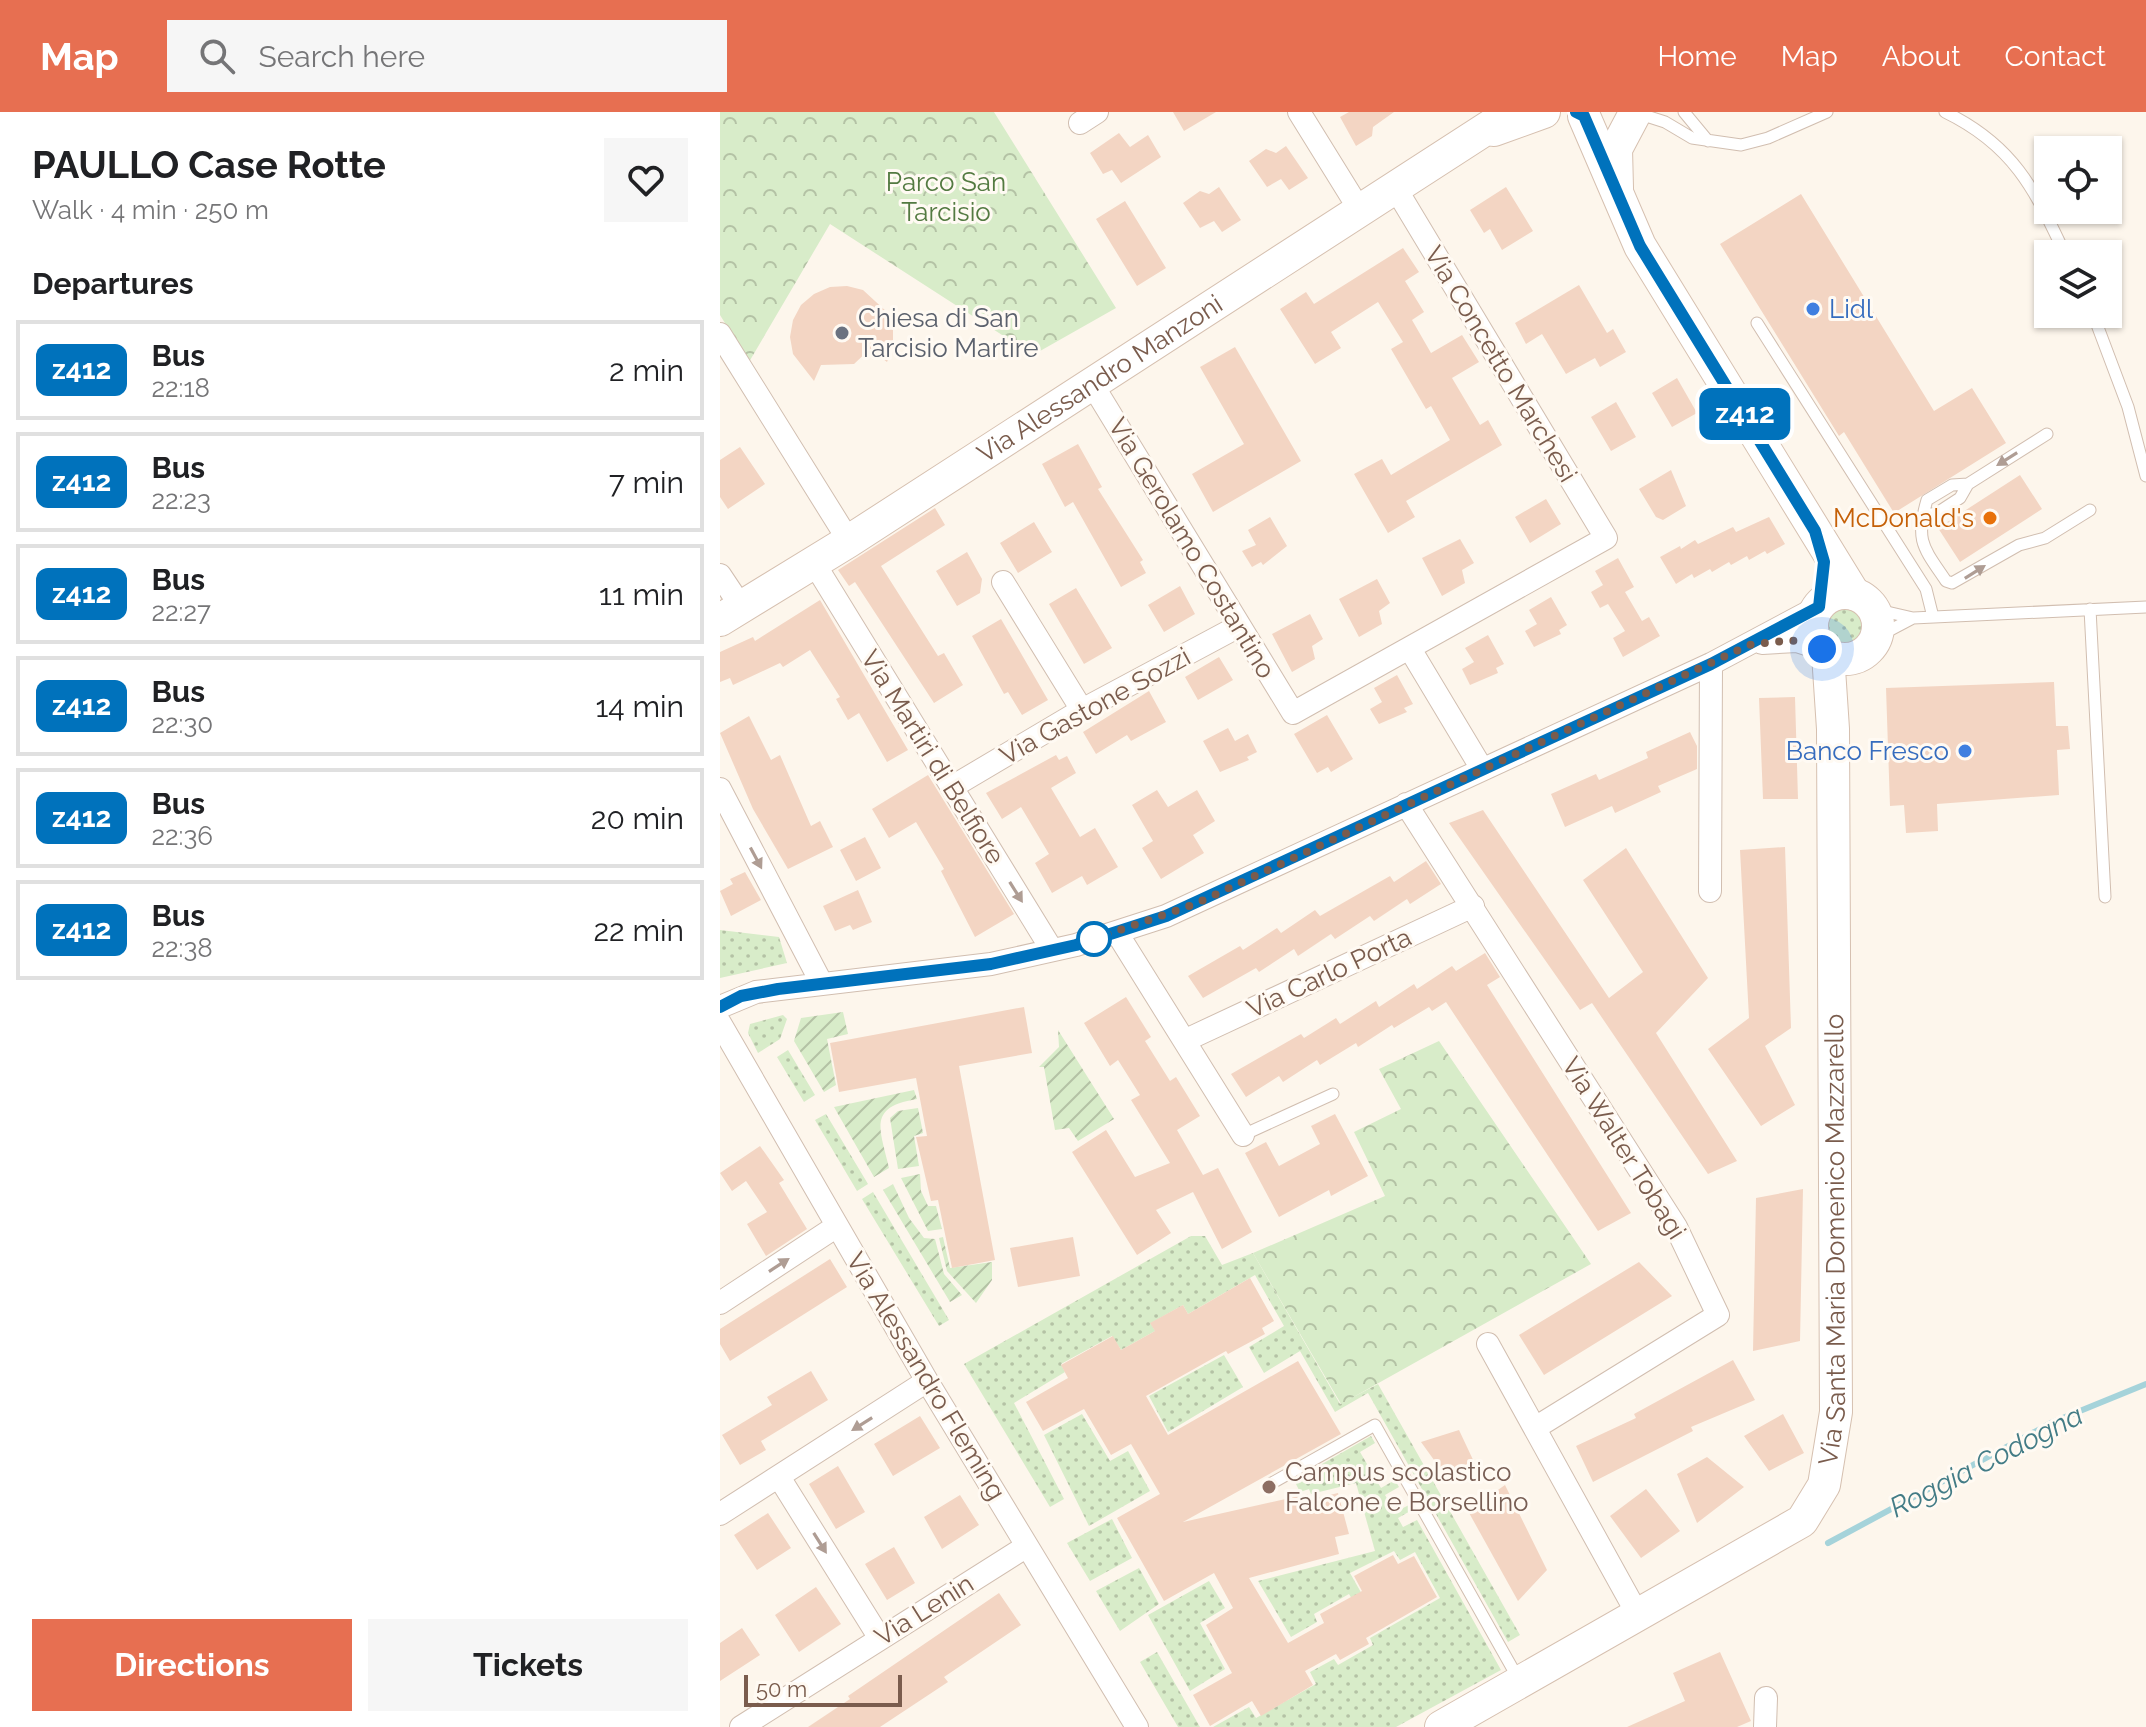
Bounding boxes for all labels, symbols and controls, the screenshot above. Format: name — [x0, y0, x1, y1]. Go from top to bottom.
search box — [167, 20, 727, 92]
text: Map — [40, 34, 119, 79]
icon: search — [195, 34, 239, 78]
text: Search here — [259, 39, 425, 74]
text: Home — [1657, 40, 1737, 73]
text: Map — [1781, 40, 1838, 73]
text: About — [1882, 40, 1961, 73]
text: Contact — [2005, 40, 2106, 73]
map controls — [2034, 136, 2122, 328]
button: locate — [2034, 136, 2122, 224]
button: heart — [604, 138, 688, 222]
text: PAULLO Case Rotte — [32, 142, 386, 187]
park label: Parco San Tarcisio — [886, 167, 1006, 227]
text: Walk · 4 min · 250 m — [32, 195, 269, 225]
button: layers — [2034, 240, 2122, 328]
street label: Via Concetto Marchesi — [1419, 241, 1583, 487]
text: Departures — [32, 266, 194, 301]
street label: Via Alessandro Manzoni — [972, 289, 1228, 469]
place label: Lidl — [1829, 294, 1874, 324]
marker: Lidl — [1804, 300, 1822, 318]
place label: Chiesa di San Tarcisio Martire — [858, 303, 1039, 363]
marker: Chiesa di San Tarcisio Martire — [833, 324, 851, 342]
text: Bus — [151, 338, 205, 373]
text: z412 — [52, 353, 111, 386]
text: 2 min — [609, 353, 684, 388]
text: 22:18 — [151, 373, 210, 403]
line badge: z412 — [1689, 388, 1801, 440]
text: z412 — [1715, 397, 1775, 430]
street label: Via Gerolamo Costantino — [1102, 412, 1282, 684]
text: Bus — [151, 450, 205, 485]
one-way arrow — [1997, 452, 2018, 467]
text: z412 — [52, 465, 111, 498]
text: 7 min — [609, 465, 684, 500]
text: 22:23 — [151, 485, 211, 515]
place label: McDonald's — [1833, 503, 1974, 533]
marker: McDonald's — [1981, 509, 1999, 527]
text: Bus — [151, 562, 205, 597]
one-way arrow — [1965, 564, 1986, 579]
text: z412 — [52, 577, 111, 610]
text: 11 min — [599, 577, 684, 612]
text: 22:27 — [151, 597, 211, 627]
your location — [1802, 629, 1842, 669]
street label: Via Gastone Sozzi — [995, 641, 1195, 771]
street label: Via Martiri di Belfiore — [855, 645, 1011, 869]
text: Bus — [151, 674, 205, 709]
text: z412 — [52, 689, 111, 722]
text: 14 min — [596, 689, 684, 724]
text: 22:30 — [151, 709, 213, 739]
place label: Banco Fresco — [1786, 736, 1949, 766]
marker: Banco Fresco — [1956, 742, 1974, 760]
text: Bus — [151, 786, 205, 821]
text: z412 — [52, 801, 111, 834]
text: 20 min — [591, 801, 684, 836]
text: 22:36 — [151, 821, 213, 851]
one-way arrow — [749, 847, 763, 869]
one-way arrow — [1009, 881, 1023, 903]
text: Bus — [151, 898, 205, 933]
text: z412 — [52, 913, 111, 946]
text: 22 min — [593, 913, 684, 948]
unlabelled marker — [1077, 922, 1111, 956]
street label: Via Carlo Porta — [1242, 922, 1416, 1024]
text: 22:38 — [151, 933, 213, 963]
street label: Via Santa Maria Domenico Mazzarello — [1812, 1014, 1852, 1467]
street label: Via Walter Tobagi — [1556, 1052, 1692, 1244]
street label: Via Alessandro Fleming — [840, 1247, 1012, 1505]
one-way arrow — [768, 1257, 789, 1272]
water label: Roggia Codogna — [1884, 1399, 2088, 1524]
one-way arrow — [852, 1416, 873, 1431]
place label: Campus scolastico Falcone e Borsellino — [1285, 1457, 1529, 1517]
marker: Campus scolastico Falcone e Borsellino — [1260, 1478, 1278, 1496]
one-way arrow — [813, 1532, 827, 1554]
street label: Via Lenin — [869, 1568, 979, 1652]
button: Directions — [32, 1619, 352, 1711]
button: Tickets — [368, 1619, 688, 1711]
scale bar — [744, 1671, 902, 1707]
text: 50 m — [756, 1676, 807, 1702]

